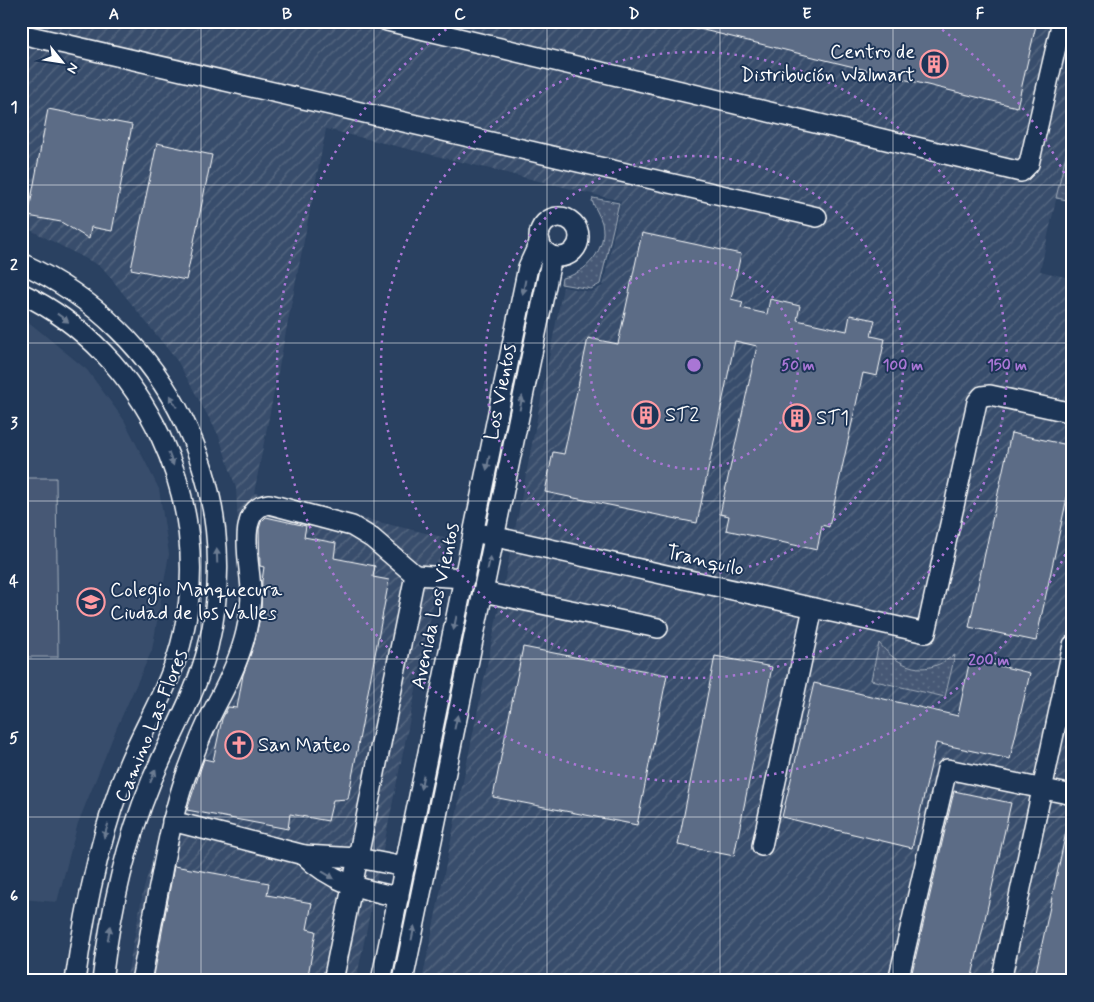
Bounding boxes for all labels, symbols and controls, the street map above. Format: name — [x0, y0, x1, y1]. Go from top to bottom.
text: A — [109, 4, 119, 25]
text: B — [282, 4, 292, 25]
text: C — [454, 4, 466, 25]
text: D — [628, 4, 640, 25]
text: E — [802, 4, 812, 25]
text: F — [976, 4, 985, 25]
north arrow — [38, 38, 88, 88]
place label: Centro de Distribución Walmart — [741, 39, 915, 89]
building icon: Centro de Distribución Walmart — [919, 49, 949, 79]
text: N — [62, 59, 83, 77]
text: 1 — [10, 97, 18, 118]
text: 2 — [10, 255, 18, 276]
one-way arrow — [519, 279, 527, 295]
one-way arrow — [56, 313, 70, 323]
street label: Los Vientos — [478, 341, 524, 443]
centre of rings — [685, 356, 703, 374]
text: 50 m — [781, 356, 815, 376]
text: 100 m — [883, 356, 923, 376]
text: 150 m — [987, 356, 1027, 376]
one-way arrow — [169, 395, 178, 408]
one-way arrow — [518, 395, 526, 411]
building icon: ST2 — [631, 400, 661, 430]
place label: ST2 — [665, 402, 699, 429]
building icon: ST1 — [782, 403, 812, 433]
place label: ST1 — [816, 405, 849, 432]
text: 3 — [10, 413, 18, 434]
one-way arrow — [167, 452, 175, 466]
one-way arrow — [484, 456, 492, 471]
street label: Avenida Los Vientos — [405, 520, 467, 692]
street label: Tranquilo — [663, 539, 747, 583]
one-way arrow — [213, 548, 221, 564]
one-way arrow — [485, 556, 493, 571]
text: 4 — [9, 571, 19, 592]
place label: Colegio Manquecura Ciudad de los Valles — [110, 577, 283, 627]
school or university icon: Colegio Manquecura Ciudad de los Valles — [76, 587, 106, 617]
one-way arrow — [451, 615, 459, 631]
street label: Camino Las Flores — [109, 645, 195, 807]
text: 200 m — [969, 651, 1010, 671]
one-way arrow — [452, 715, 460, 730]
text: 5 — [9, 728, 19, 749]
church icon: San Mateo — [224, 730, 254, 760]
place label: San Mateo — [258, 732, 351, 759]
one-way arrow — [150, 769, 158, 783]
one-way arrow — [418, 774, 426, 790]
one-way arrow — [102, 824, 110, 839]
one-way arrow — [322, 870, 335, 879]
text: 6 — [10, 886, 18, 907]
one-way arrow — [106, 924, 114, 940]
one-way arrow — [409, 925, 417, 941]

